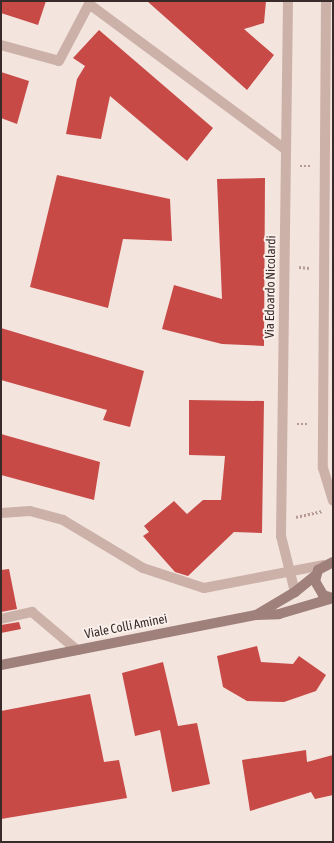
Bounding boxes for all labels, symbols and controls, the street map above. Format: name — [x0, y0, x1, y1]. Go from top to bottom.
street label: Via Edoardo Nicolardi — [262, 235, 280, 339]
street label: Viale Colli Aminei — [83, 611, 169, 643]

